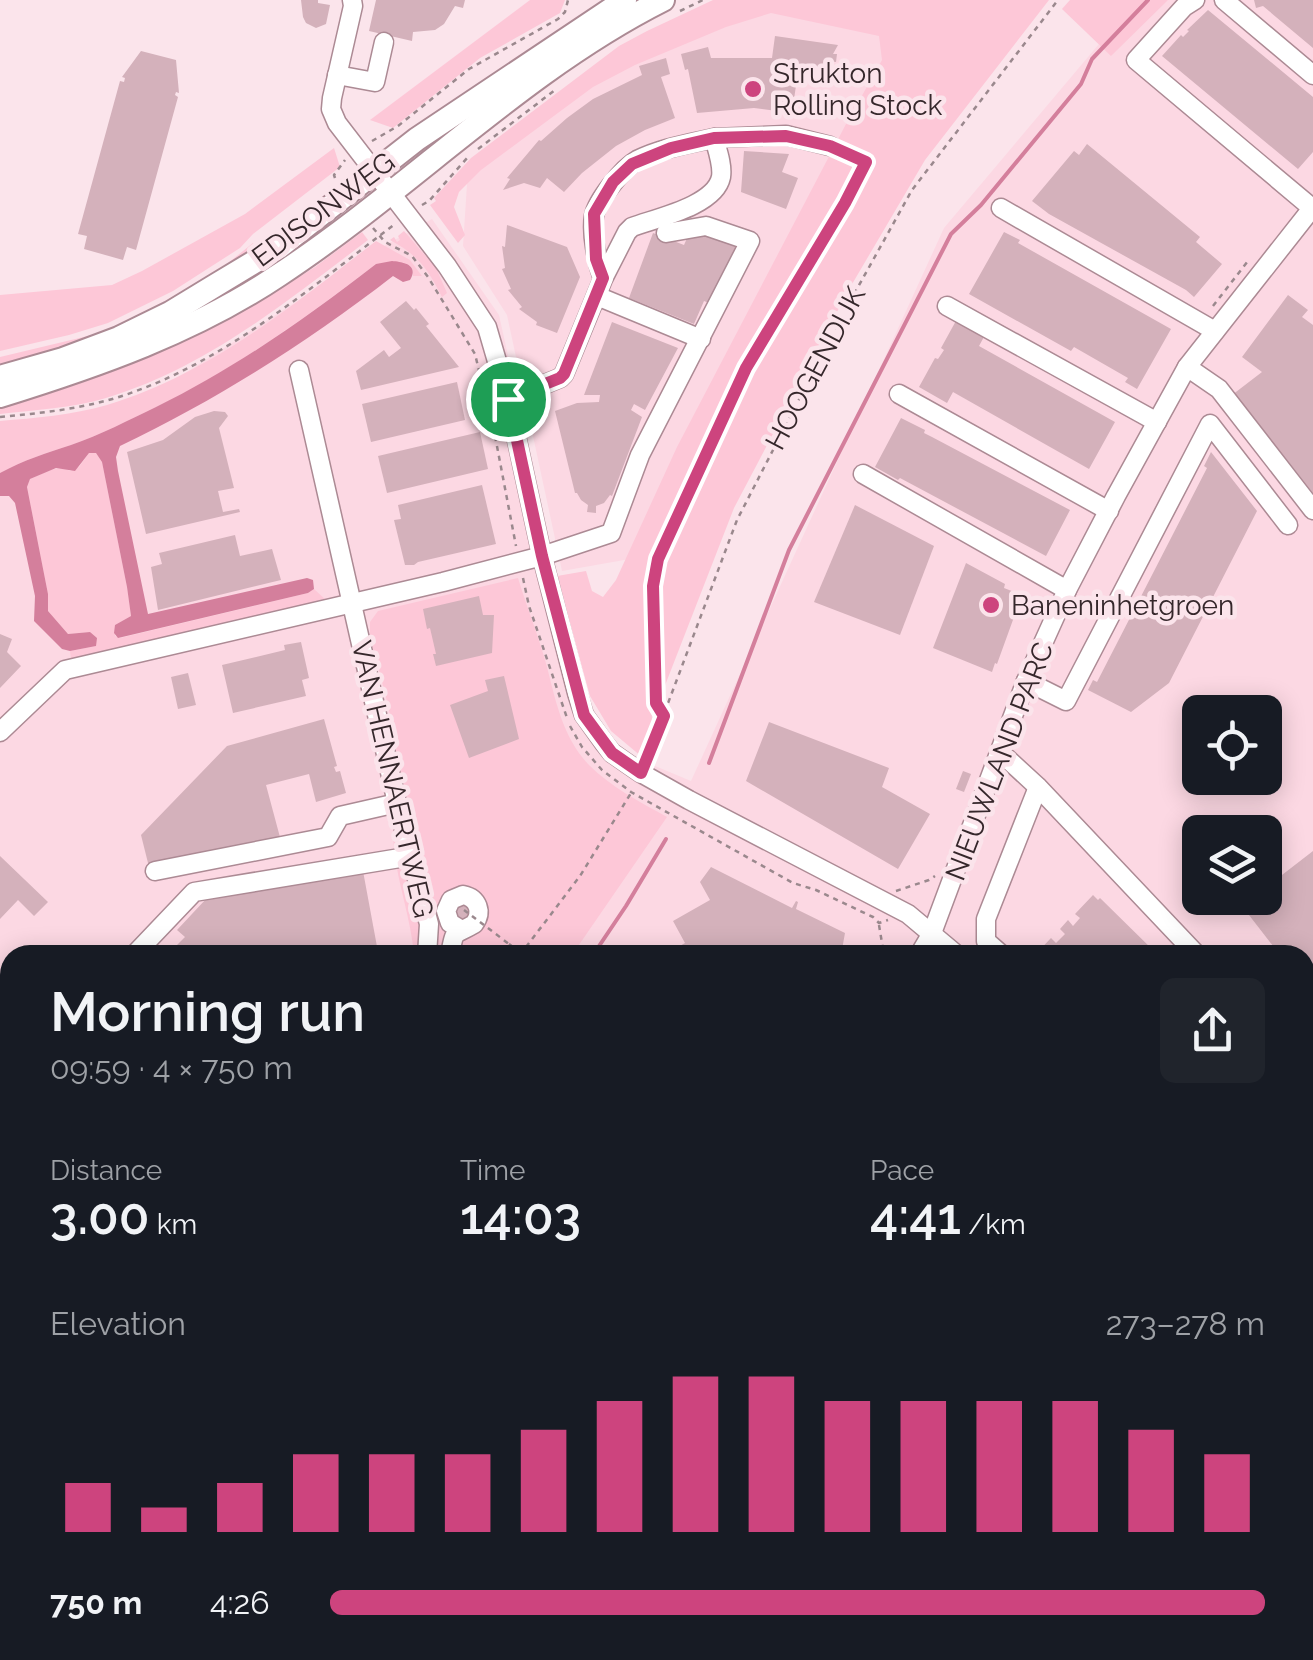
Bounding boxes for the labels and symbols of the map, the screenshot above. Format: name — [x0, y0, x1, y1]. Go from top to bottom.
place label: Strukton Rolling Stock — [773, 57, 943, 122]
marker: Strukton Rolling Stock — [742, 78, 764, 100]
street label: EDISONWEG — [246, 145, 401, 274]
street label: HOOGENDIJK — [759, 281, 872, 455]
pin — [466, 357, 551, 442]
place label: Baneninhetgroen — [1011, 589, 1234, 622]
marker: Baneninhetgroen — [980, 594, 1002, 616]
street label: VAN HENNAERTWEG — [345, 637, 440, 921]
street label: NIEUWLAND PARC — [939, 637, 1060, 885]

